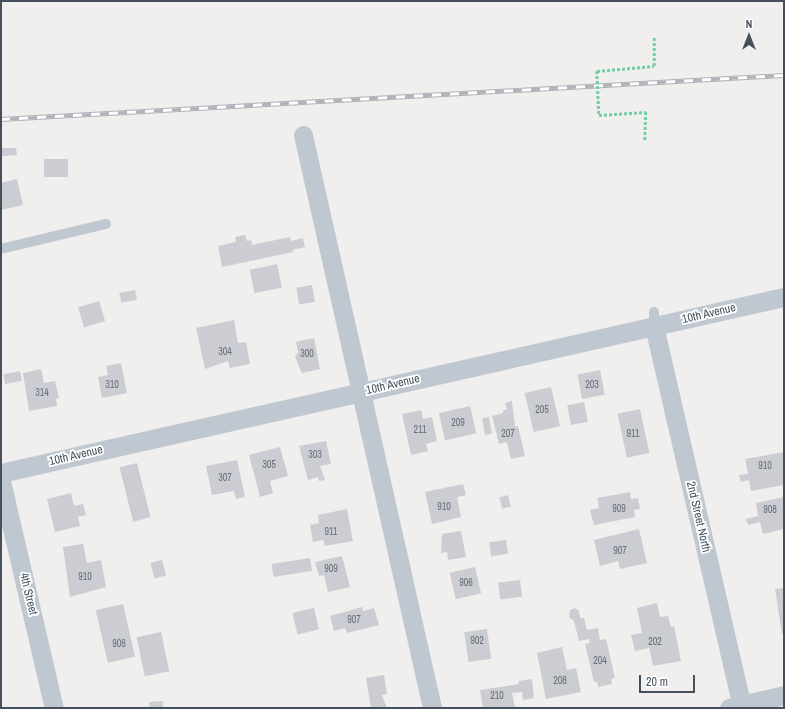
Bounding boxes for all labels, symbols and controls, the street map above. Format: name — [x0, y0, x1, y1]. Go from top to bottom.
north arrow — [729, 16, 769, 56]
text: N — [746, 17, 752, 31]
street label: 10th Avenue — [681, 301, 737, 327]
house number: 304 — [218, 346, 232, 358]
house number: 300 — [300, 348, 314, 360]
street label: 10th Avenue — [365, 372, 421, 398]
house number: 310 — [105, 379, 119, 391]
house number: 203 — [585, 379, 599, 391]
house number: 314 — [35, 387, 49, 399]
house number: 205 — [535, 404, 549, 416]
house number: 209 — [451, 417, 465, 429]
house number: 211 — [413, 424, 427, 436]
house number: 207 — [501, 428, 515, 440]
house number: 911 — [626, 428, 640, 440]
street label: 10th Avenue — [48, 443, 104, 469]
house number: 303 — [308, 449, 322, 461]
house number: 305 — [262, 459, 276, 471]
house number: 910 — [758, 460, 772, 472]
house number: 307 — [218, 472, 232, 484]
street label: 2nd Street North — [683, 480, 713, 554]
house number: 910 — [437, 501, 451, 513]
house number: 909 — [612, 503, 626, 515]
house number: 908 — [763, 504, 777, 516]
house number: 911 — [324, 526, 338, 538]
house number: 907 — [613, 545, 627, 557]
house number: 909 — [324, 563, 338, 575]
house number: 910 — [78, 571, 92, 583]
street label: 4th Street — [16, 572, 40, 616]
house number: 906 — [459, 577, 473, 589]
house number: 907 — [347, 614, 361, 626]
house number: 902 — [470, 635, 484, 647]
house number: 202 — [648, 636, 662, 648]
house number: 908 — [112, 638, 126, 650]
house number: 204 — [593, 655, 607, 667]
scale bar — [641, 667, 697, 693]
text: 20 m — [646, 674, 668, 690]
house number: 208 — [553, 675, 567, 687]
house number: 210 — [490, 690, 504, 702]

